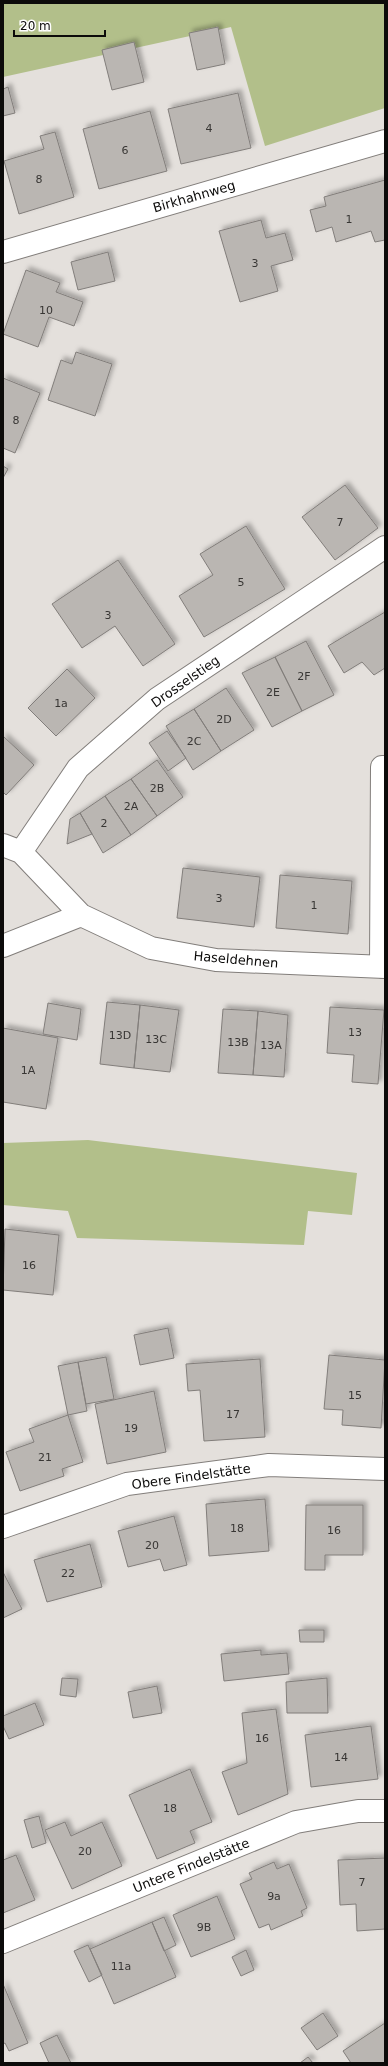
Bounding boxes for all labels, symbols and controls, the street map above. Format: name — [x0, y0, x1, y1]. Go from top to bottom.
scale bar — [14, 12, 105, 38]
text: 20 m — [20, 19, 51, 33]
house number: 4 — [206, 122, 213, 135]
house number: 6 — [122, 144, 129, 157]
house number: 8 — [36, 173, 43, 186]
street label: Birkhahnweg — [151, 178, 237, 215]
house number: 1 — [346, 213, 353, 226]
house number: 3 — [252, 257, 259, 270]
house number: 10 — [39, 304, 53, 317]
house number: 8 — [13, 414, 20, 427]
house number: 7 — [337, 516, 344, 529]
house number: 5 — [238, 576, 245, 589]
house number: 3 — [105, 609, 112, 622]
street label: Drosselstieg — [148, 652, 222, 710]
house number: 2F — [297, 670, 311, 683]
house number: 2E — [266, 686, 280, 699]
house number: 1a — [54, 697, 68, 710]
house number: 2D — [216, 713, 232, 726]
house number: 2C — [187, 735, 202, 748]
house number: 2B — [150, 782, 164, 795]
house number: 2A — [124, 800, 139, 813]
house number: 2 — [101, 817, 108, 830]
house number: 3 — [216, 892, 223, 905]
house number: 1 — [311, 899, 318, 912]
street label: Haseldehnen — [193, 948, 279, 971]
house number: 13 — [348, 1026, 362, 1039]
house number: 13D — [109, 1029, 131, 1042]
house number: 13C — [145, 1033, 167, 1046]
house number: 13B — [227, 1036, 249, 1049]
house number: 13A — [260, 1039, 282, 1052]
house number: 1A — [21, 1064, 36, 1077]
house number: 16 — [22, 1259, 36, 1272]
house number: 15 — [348, 1389, 362, 1402]
house number: 17 — [226, 1408, 240, 1421]
house number: 19 — [124, 1422, 138, 1435]
house number: 21 — [38, 1451, 52, 1464]
street label: Obere Findelstätte — [131, 1461, 252, 1492]
house number: 18 — [230, 1522, 244, 1535]
house number: 16 — [327, 1524, 341, 1537]
house number: 20 — [145, 1539, 159, 1552]
house number: 22 — [61, 1567, 75, 1580]
house number: 16 — [255, 1732, 269, 1745]
house number: 14 — [334, 1751, 348, 1764]
house number: 18 — [163, 1802, 177, 1815]
street label: Untere Findelstätte — [131, 1835, 252, 1896]
house number: 20 — [78, 1845, 92, 1858]
house number: 7 — [359, 1876, 366, 1889]
house number: 9a — [267, 1890, 281, 1903]
house number: 9B — [197, 1921, 211, 1934]
house number: 11a — [111, 1960, 131, 1973]

